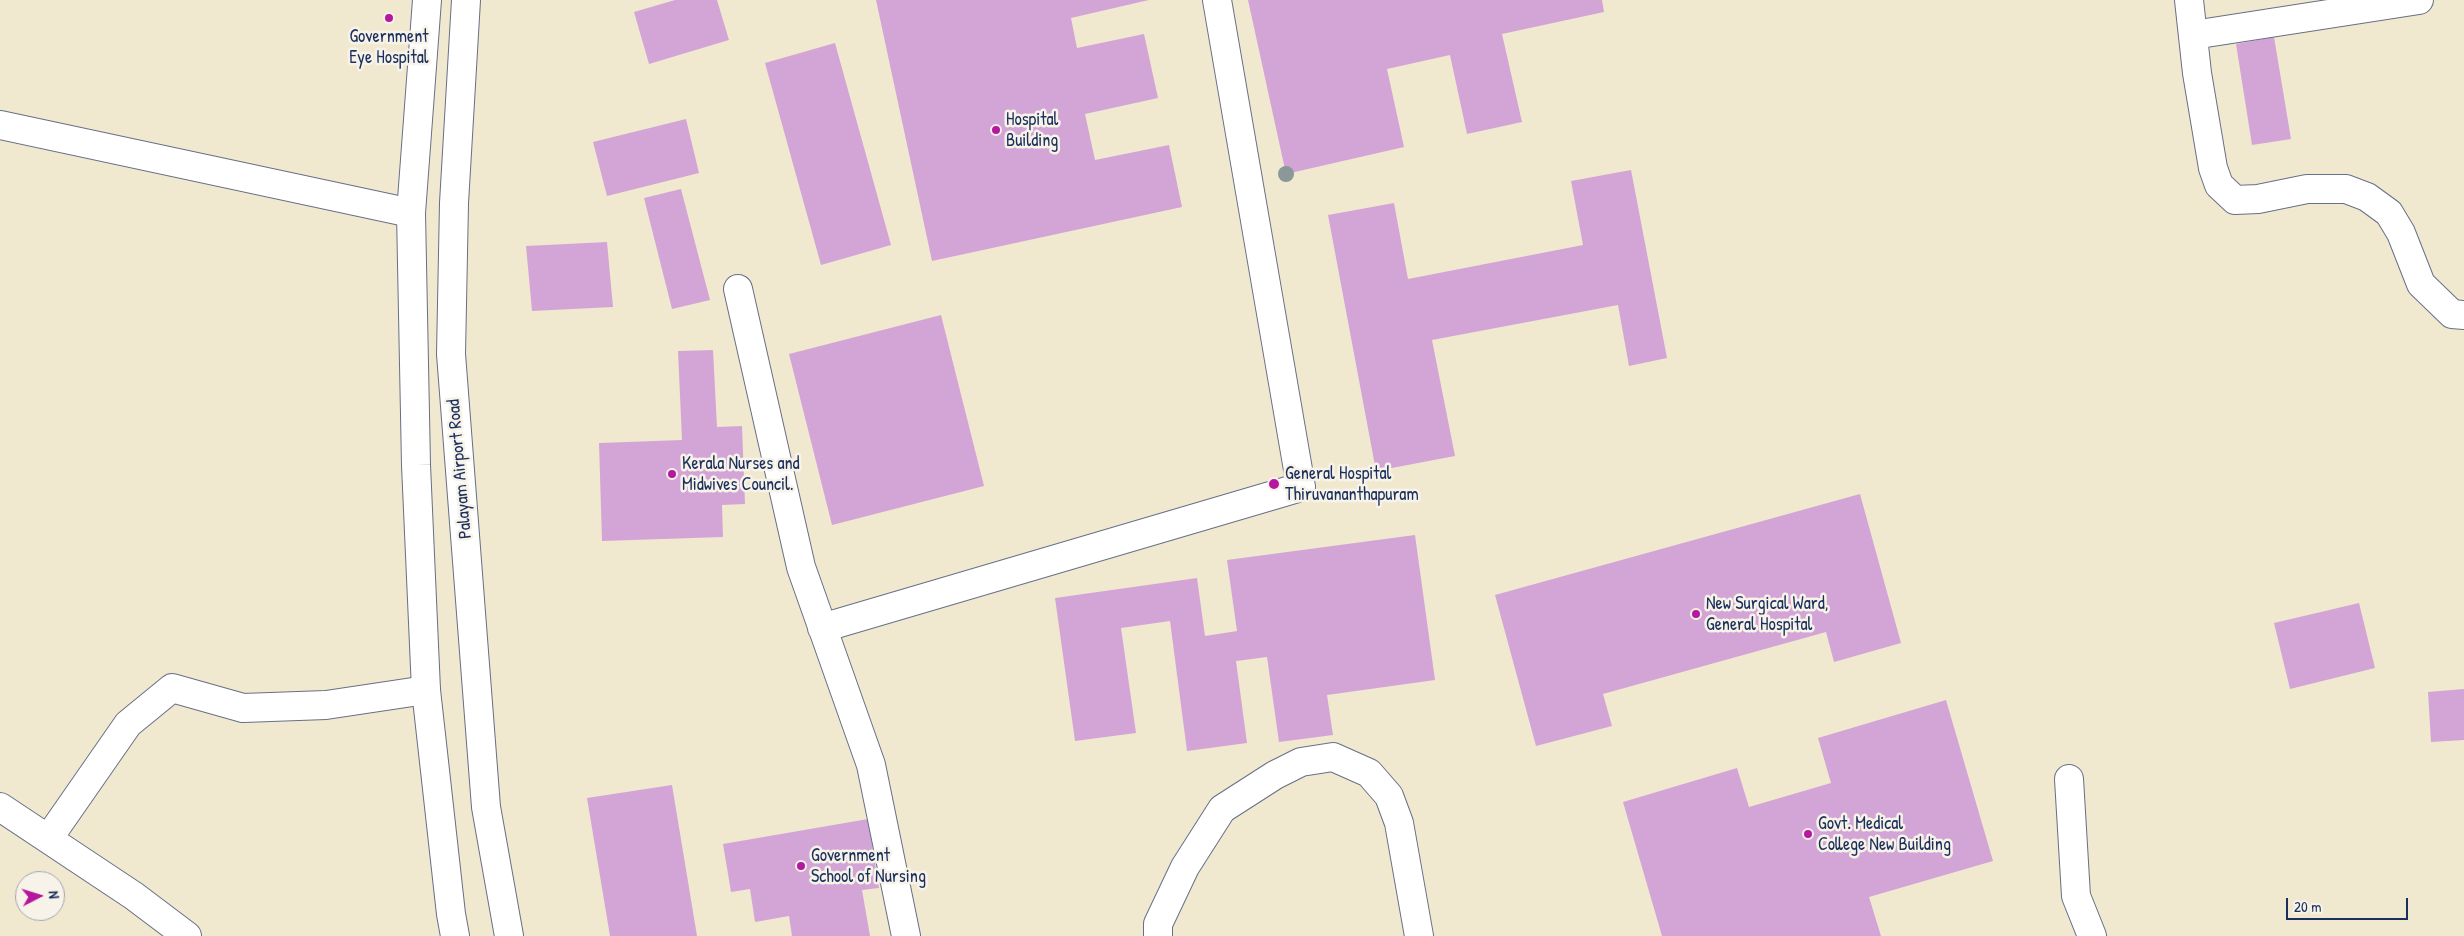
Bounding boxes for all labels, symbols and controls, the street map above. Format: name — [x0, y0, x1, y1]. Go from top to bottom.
marker: Government Eye Hospital — [383, 12, 395, 24]
place label: Government Eye Hospital — [349, 26, 429, 68]
place label: Hospital Building — [1006, 109, 1058, 152]
marker: Hospital Building — [990, 124, 1002, 136]
street label: Palayam Airport Road — [443, 398, 477, 540]
place label: Kerala Nurses and Midwives Council. — [682, 453, 800, 496]
place label: General Hospital Thiruvananthapuram — [1285, 463, 1419, 506]
marker: Kerala Nurses and Midwives Council. — [666, 468, 678, 480]
marker: General Hospital Thiruvananthapuram — [1267, 477, 1281, 491]
place label: New Surgical Ward, General Hospital — [1706, 593, 1828, 636]
marker: New Surgical Ward, General Hospital — [1690, 608, 1702, 620]
place label: Govt. Medical College New Building — [1818, 813, 1951, 856]
marker: Govt. Medical College New Building — [1802, 828, 1814, 840]
place label: Government School of Nursing — [811, 845, 926, 888]
marker: Government School of Nursing — [795, 860, 807, 872]
north arrow — [15, 871, 65, 921]
scale bar — [2289, 888, 2412, 920]
text: N — [45, 890, 64, 899]
text: 20 m — [2294, 896, 2321, 917]

